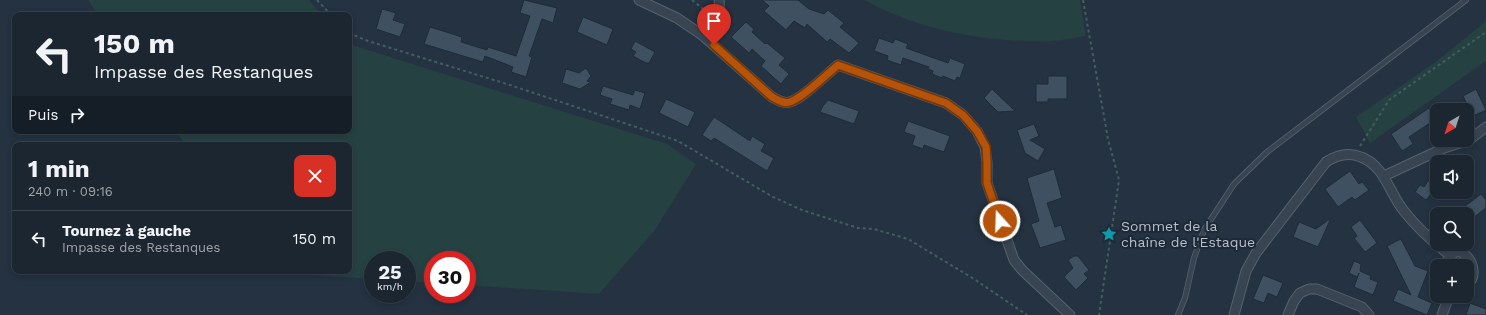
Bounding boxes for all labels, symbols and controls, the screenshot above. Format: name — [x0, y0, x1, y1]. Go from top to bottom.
pin — [697, 4, 731, 45]
icon: arrive — [703, 10, 725, 32]
text: 150 m — [94, 27, 175, 60]
icon: left — [28, 28, 80, 80]
text: Impasse des Restanques — [94, 61, 313, 82]
north arrow — [1430, 103, 1474, 147]
map controls — [1430, 103, 1474, 303]
icon: right — [66, 104, 88, 126]
text: Puis — [28, 106, 58, 124]
text: 1 min — [28, 155, 90, 183]
button: close — [294, 155, 336, 197]
button: sound — [1430, 155, 1474, 199]
text: 240 m · 09:16 — [28, 184, 113, 199]
position arrow — [979, 200, 1021, 242]
button: search — [1430, 207, 1474, 251]
place label: Sommet de la chaîne de l'Estaque — [1121, 218, 1255, 250]
text: Tournez à gauche — [62, 222, 191, 240]
place icon: Sommet de la chaîne de l'Estaque — [1100, 225, 1118, 243]
icon: left — [28, 228, 50, 250]
text: 150 m — [293, 230, 336, 248]
text: Impasse des Restanques — [62, 240, 220, 255]
speed limit sign: 30 — [424, 251, 476, 303]
button: + — [1430, 259, 1474, 303]
text: 25 — [378, 260, 402, 284]
text: km/h — [377, 281, 403, 292]

